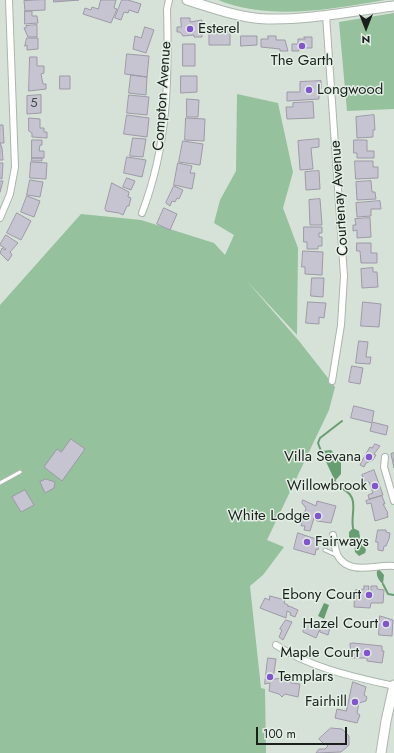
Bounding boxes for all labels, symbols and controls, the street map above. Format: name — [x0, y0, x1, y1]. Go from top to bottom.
north arrow — [346, 8, 386, 48]
place label: Esterel — [198, 20, 240, 38]
marker: Esterel — [185, 24, 195, 34]
text: N — [362, 32, 370, 48]
street label: Compton Avenue — [150, 41, 176, 151]
marker: The Garth — [297, 41, 307, 51]
place label: The Garth — [271, 52, 333, 70]
place label: Longwood — [317, 81, 383, 99]
marker: Longwood — [304, 85, 314, 95]
house number: 5 — [30, 96, 38, 112]
street label: Courtenay Avenue — [327, 140, 353, 256]
place label: Villa Sevana — [284, 448, 361, 466]
marker: Villa Sevana — [364, 452, 374, 462]
place label: Willowbrook — [287, 477, 367, 495]
marker: Willowbrook — [370, 481, 380, 491]
place label: White Lodge — [228, 507, 310, 525]
marker: White Lodge — [313, 511, 323, 521]
place label: Fairways — [315, 533, 369, 551]
marker: Fairways — [302, 537, 312, 547]
place label: Ebony Court — [282, 586, 361, 604]
marker: Ebony Court — [364, 590, 374, 600]
place label: Hazel Court — [303, 615, 378, 633]
marker: Hazel Court — [381, 619, 391, 629]
place label: Maple Court — [280, 644, 359, 662]
marker: Maple Court — [362, 648, 372, 658]
place label: Templars — [278, 668, 333, 686]
marker: Templars — [265, 672, 275, 682]
place label: Fairhill — [305, 693, 347, 711]
marker: Fairhill — [350, 697, 360, 707]
scale bar — [258, 719, 349, 745]
text: 100 m — [263, 725, 296, 743]

